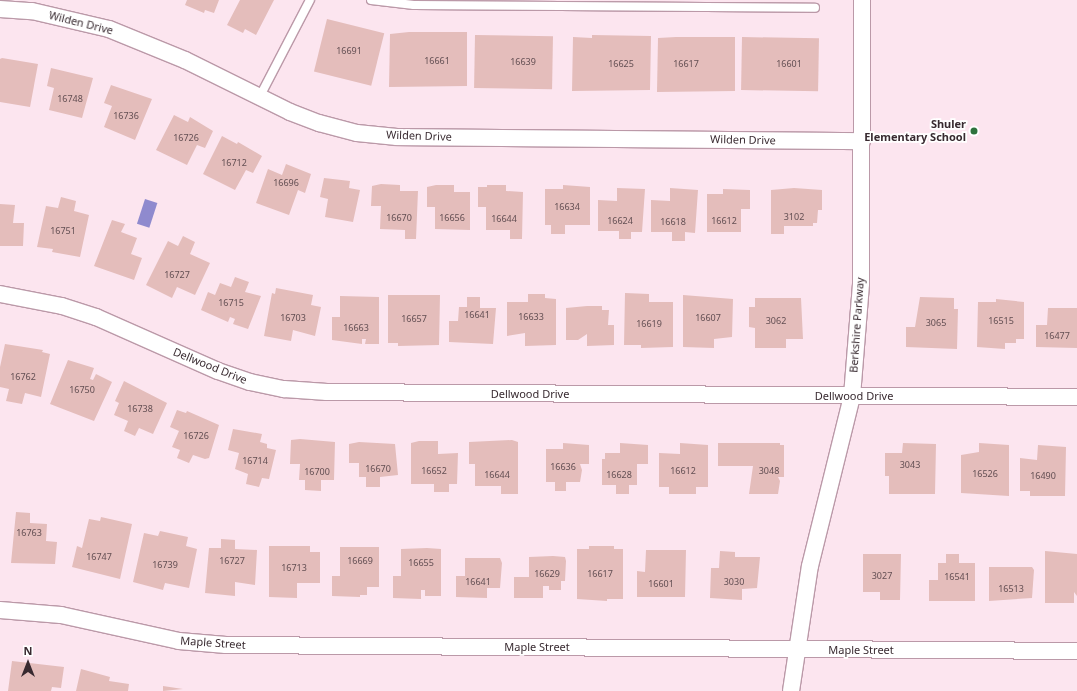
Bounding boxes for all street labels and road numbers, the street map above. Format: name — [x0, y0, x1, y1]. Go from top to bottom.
street label: Wilden Drive — [48, 9, 114, 37]
street label: Wilden Drive — [386, 128, 452, 144]
street label: Wilden Drive — [710, 133, 776, 147]
street label: Berkshire Parkway — [847, 277, 867, 373]
street label: Dellwood Drive — [171, 345, 249, 387]
street label: Dellwood Drive — [491, 387, 569, 401]
street label: Dellwood Drive — [815, 389, 893, 403]
street label: Maple Street — [180, 634, 246, 652]
street label: Maple Street — [504, 640, 570, 654]
street label: Maple Street — [828, 643, 894, 657]

